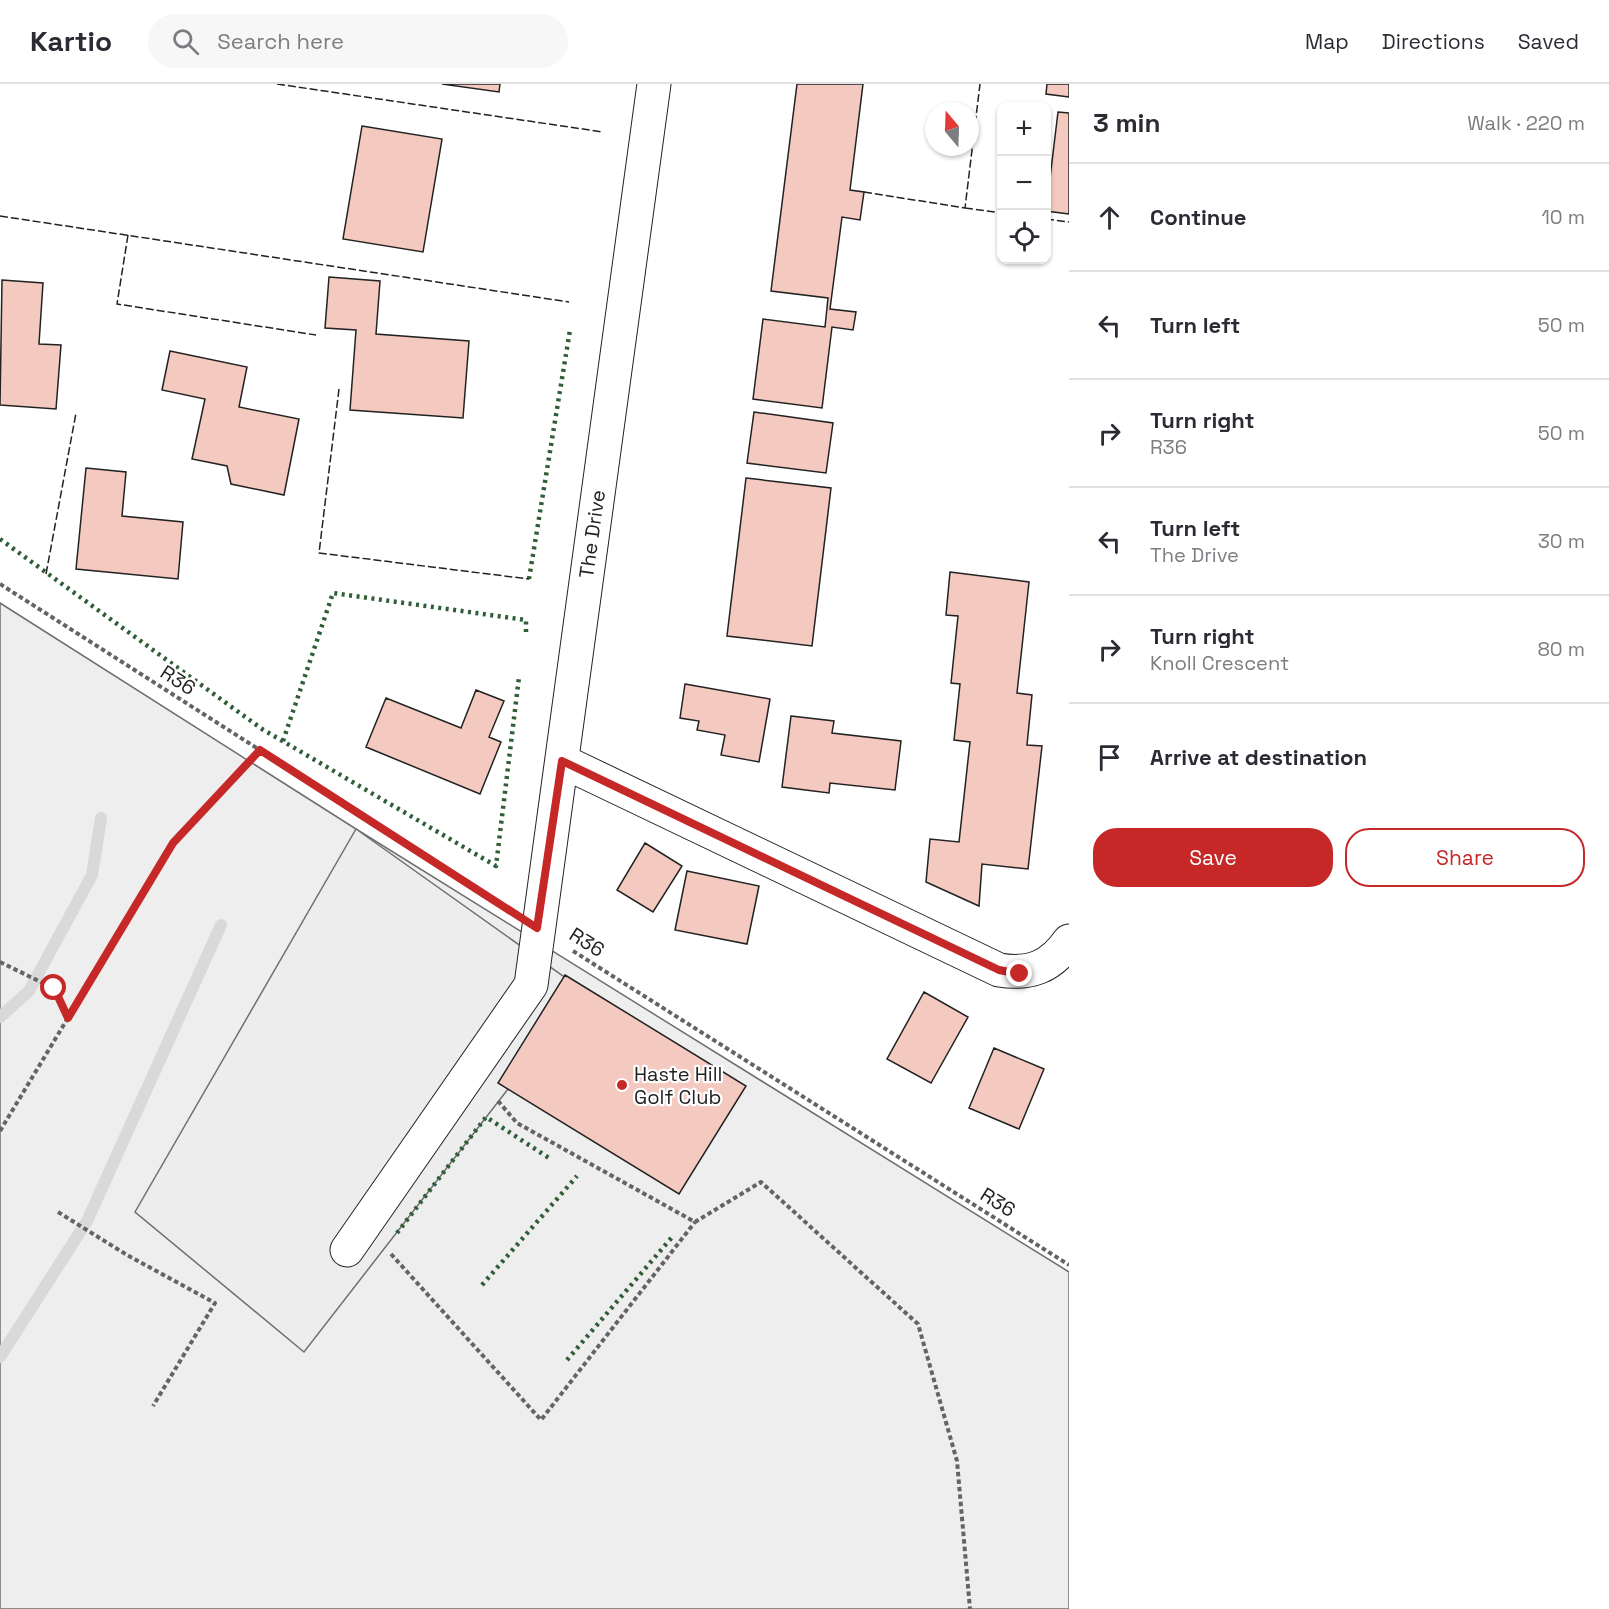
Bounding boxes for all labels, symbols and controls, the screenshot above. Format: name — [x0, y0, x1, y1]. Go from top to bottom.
search box — [148, 14, 568, 68]
text: Kartio — [30, 23, 112, 59]
icon: search — [169, 25, 202, 58]
text: Search here — [217, 27, 344, 55]
text: Map — [1305, 28, 1349, 55]
text: Directions — [1382, 28, 1485, 55]
text: Saved — [1518, 28, 1579, 55]
north arrow — [925, 102, 979, 156]
map controls — [997, 102, 1051, 264]
button: + — [997, 102, 1051, 156]
text: 3 min — [1093, 106, 1161, 140]
text: Walk · 220 m — [1467, 110, 1585, 136]
button: − — [997, 156, 1051, 210]
icon: ahead — [1093, 201, 1126, 234]
text: Continue — [1150, 203, 1246, 231]
text: 10 m — [1541, 204, 1585, 230]
button: locate — [997, 210, 1051, 264]
icon: left — [1093, 309, 1126, 342]
text: Turn left — [1150, 311, 1240, 339]
text: 50 m — [1538, 312, 1585, 338]
text: Turn right — [1150, 406, 1255, 434]
icon: right — [1093, 417, 1126, 450]
text: 50 m — [1538, 420, 1585, 446]
text: R36 — [1150, 434, 1187, 460]
street label: The Drive — [573, 488, 611, 580]
text: Turn left — [1150, 514, 1240, 542]
icon: left — [1093, 525, 1126, 558]
text: 30 m — [1538, 528, 1585, 554]
text: The Drive — [1150, 542, 1239, 568]
text: Turn right — [1150, 622, 1255, 650]
icon: right — [1093, 633, 1126, 666]
text: 80 m — [1537, 636, 1585, 662]
text: Knoll Crescent — [1150, 650, 1289, 676]
street label: R36 — [155, 659, 201, 701]
icon: arrive — [1093, 741, 1126, 774]
text: Arrive at destination — [1150, 743, 1367, 771]
button: Save — [1093, 828, 1333, 887]
button: Share — [1345, 828, 1585, 887]
street label: R36 — [564, 921, 610, 963]
route end — [1006, 960, 1032, 986]
route start — [40, 974, 66, 1000]
place label: Haste Hill Golf Club — [634, 1061, 723, 1110]
marker: Haste Hill Golf Club — [615, 1078, 629, 1092]
street label: R36 — [975, 1181, 1021, 1223]

